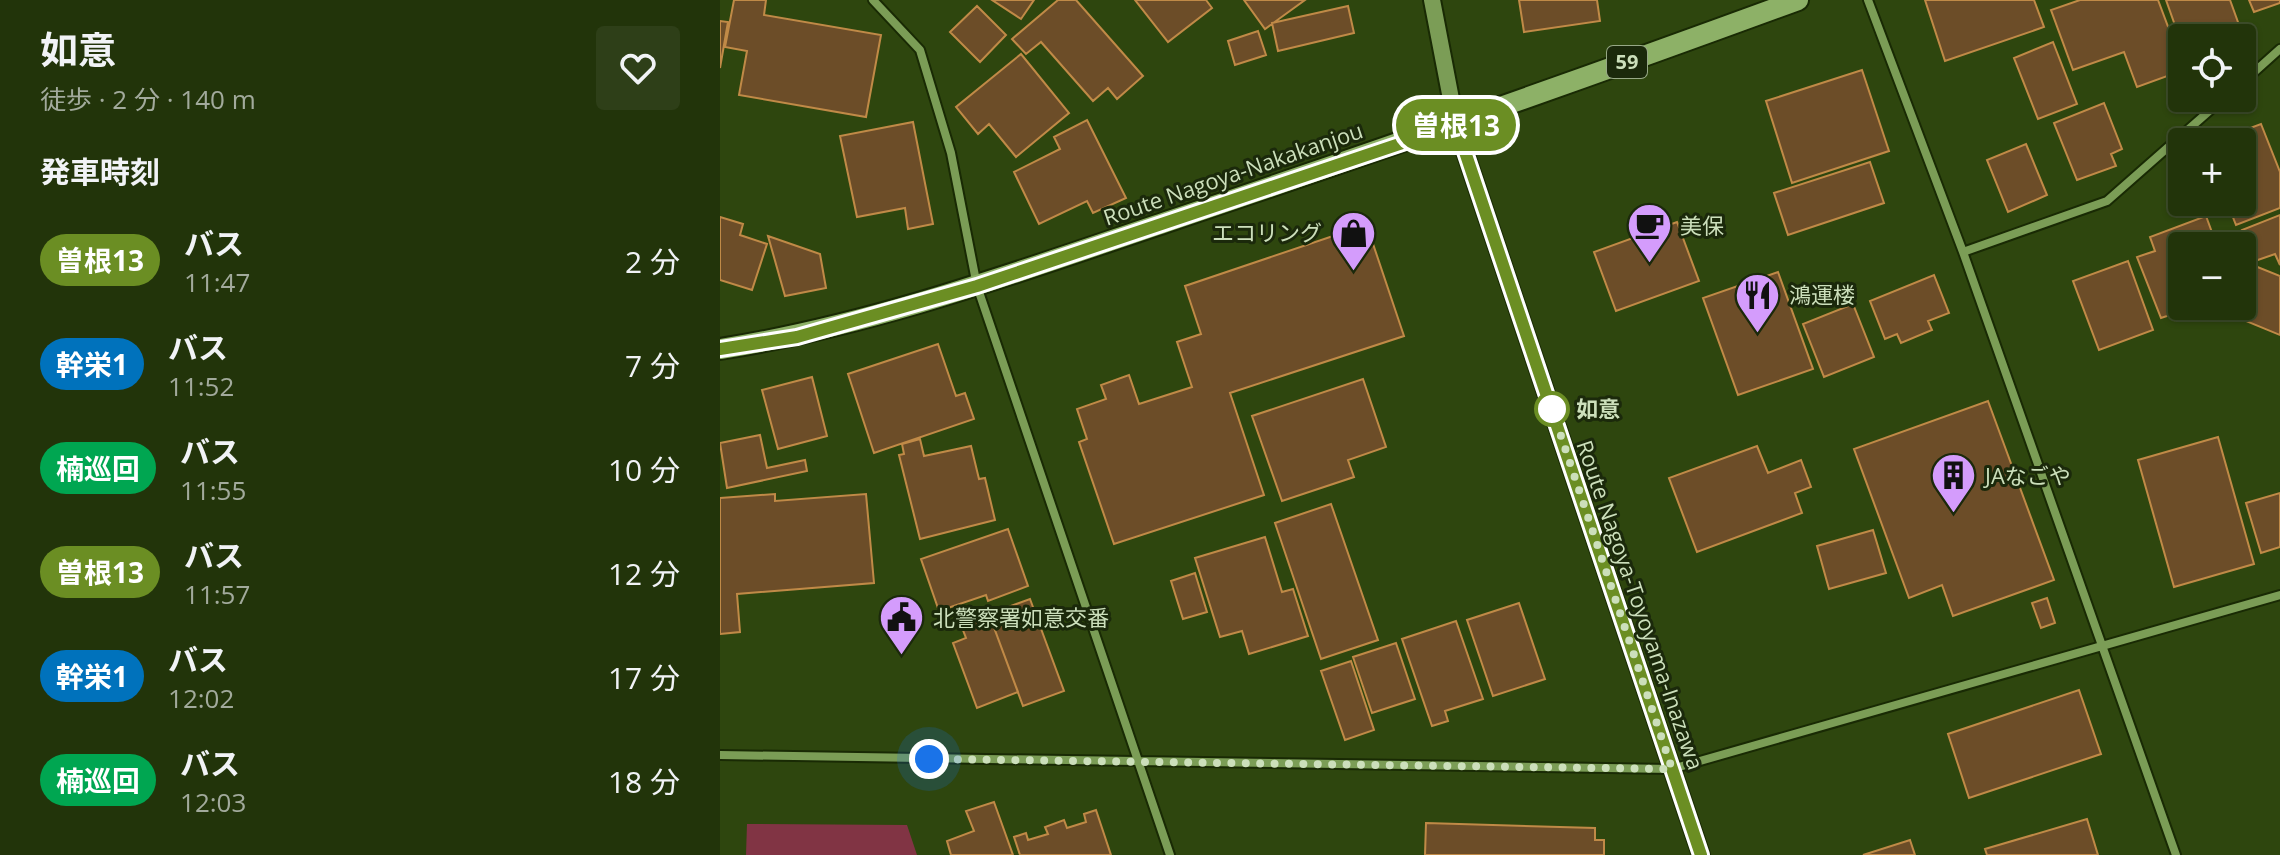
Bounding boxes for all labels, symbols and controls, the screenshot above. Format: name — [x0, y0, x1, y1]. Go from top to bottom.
text: 如意 — [40, 23, 116, 75]
map controls — [2168, 24, 2256, 320]
button: locate — [2168, 24, 2256, 112]
button: heart — [596, 26, 680, 110]
road number: 59 — [1607, 46, 1647, 78]
text: 徒歩 · 2 分 · 140 m — [40, 81, 256, 117]
line badge: 曽根13 — [1400, 99, 1512, 151]
text: 曽根13 — [1412, 106, 1500, 144]
street label: Route Nagoya-Nakakanjou — [1099, 114, 1366, 232]
button: + — [2168, 128, 2256, 216]
text: 発車時刻 — [40, 151, 160, 192]
cafe icon: 美保 — [1625, 202, 1673, 265]
shop icon: エコリング — [1329, 209, 1377, 272]
place label: 美保 — [1680, 210, 1724, 240]
place label: エコリング — [1212, 217, 1322, 247]
text: バス — [184, 223, 244, 264]
button: − — [2168, 232, 2256, 320]
text: 曽根13 — [56, 241, 144, 279]
text: 2 分 — [625, 241, 680, 282]
text: 11:47 — [184, 264, 250, 300]
restaurant icon: 鴻運楼 — [1734, 271, 1782, 334]
place label: 鴻運楼 — [1789, 279, 1855, 309]
text: バス — [168, 327, 228, 368]
text: 幹栄1 — [56, 345, 128, 383]
text: 7 分 — [625, 345, 680, 386]
text: 11:52 — [168, 368, 234, 404]
marker: 如意 — [1535, 392, 1569, 426]
place label: 如意 — [1576, 393, 1620, 423]
text: バス — [180, 431, 240, 472]
street label: Route Nagoya-Toyoyama-Inazawa — [1570, 436, 1712, 773]
text: 楠巡回 — [56, 449, 140, 487]
text: 10 分 — [608, 449, 680, 490]
building icon: JAなごや — [1930, 452, 1978, 515]
place label: JAなごや — [1983, 460, 2071, 490]
text: 11:55 — [180, 472, 246, 508]
text: バス — [184, 535, 244, 576]
text: 曽根13 — [56, 553, 144, 591]
text: 12 分 — [608, 553, 680, 594]
text: 11:57 — [184, 576, 250, 612]
public building icon: 北警察署如意交番 — [878, 594, 926, 657]
place label: 北警察署如意交番 — [933, 602, 1109, 632]
text: バス — [168, 639, 228, 680]
text: 幹栄1 — [56, 657, 128, 695]
text: 17 分 — [608, 657, 680, 698]
text: 12:02 — [168, 680, 234, 716]
your location — [909, 739, 949, 779]
text: バス — [180, 743, 240, 784]
text: 楠巡回 — [56, 761, 140, 799]
text: 18 分 — [608, 761, 680, 802]
text: 12:03 — [180, 784, 246, 820]

